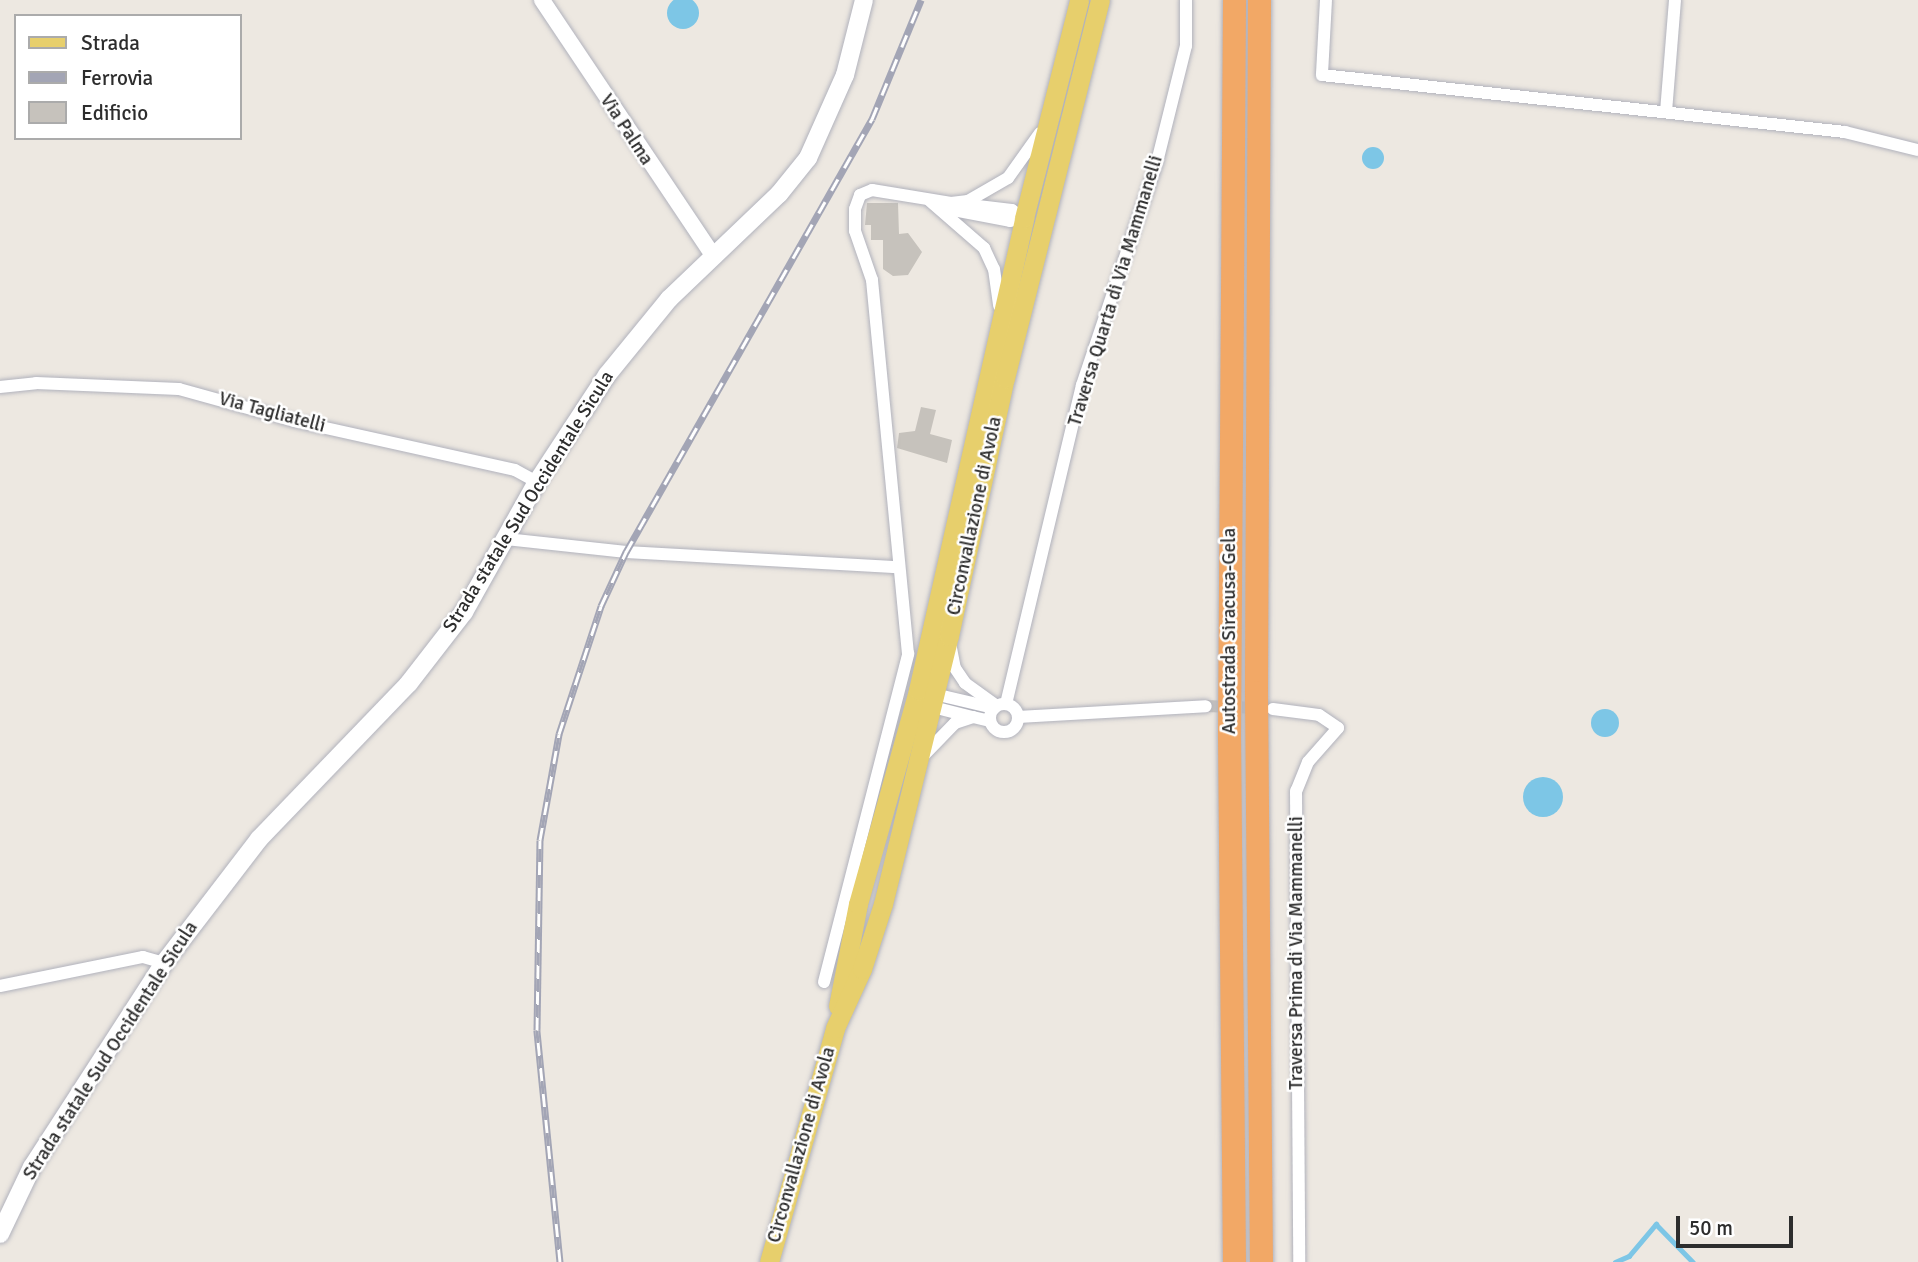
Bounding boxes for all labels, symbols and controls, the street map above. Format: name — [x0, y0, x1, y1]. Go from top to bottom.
legend — [14, 14, 242, 140]
text: Strada — [81, 30, 140, 56]
text: Ferrovia — [81, 65, 153, 91]
street label: Via Palma — [595, 90, 657, 170]
text: Edificio — [81, 100, 148, 126]
street label: Traversa Quarta di Via Mammanelli — [1064, 153, 1168, 429]
street label: Strada statale Sud Occidentale Sicula — [439, 367, 619, 637]
street label: Via Tagliatelli — [216, 388, 328, 438]
street label: Circonvallazione di Avola — [943, 415, 1007, 617]
street label: Autostrada Siracusa-Gela — [1219, 528, 1241, 734]
street label: Traversa Prima di Via Mammanelli — [1286, 816, 1308, 1090]
street label: Strada statale Sud Occidentale Sicula — [19, 917, 203, 1185]
street label: Circonvallazione di Avola — [763, 1044, 841, 1246]
scale bar — [1680, 1202, 1797, 1246]
text: 50 m — [1689, 1215, 1733, 1241]

